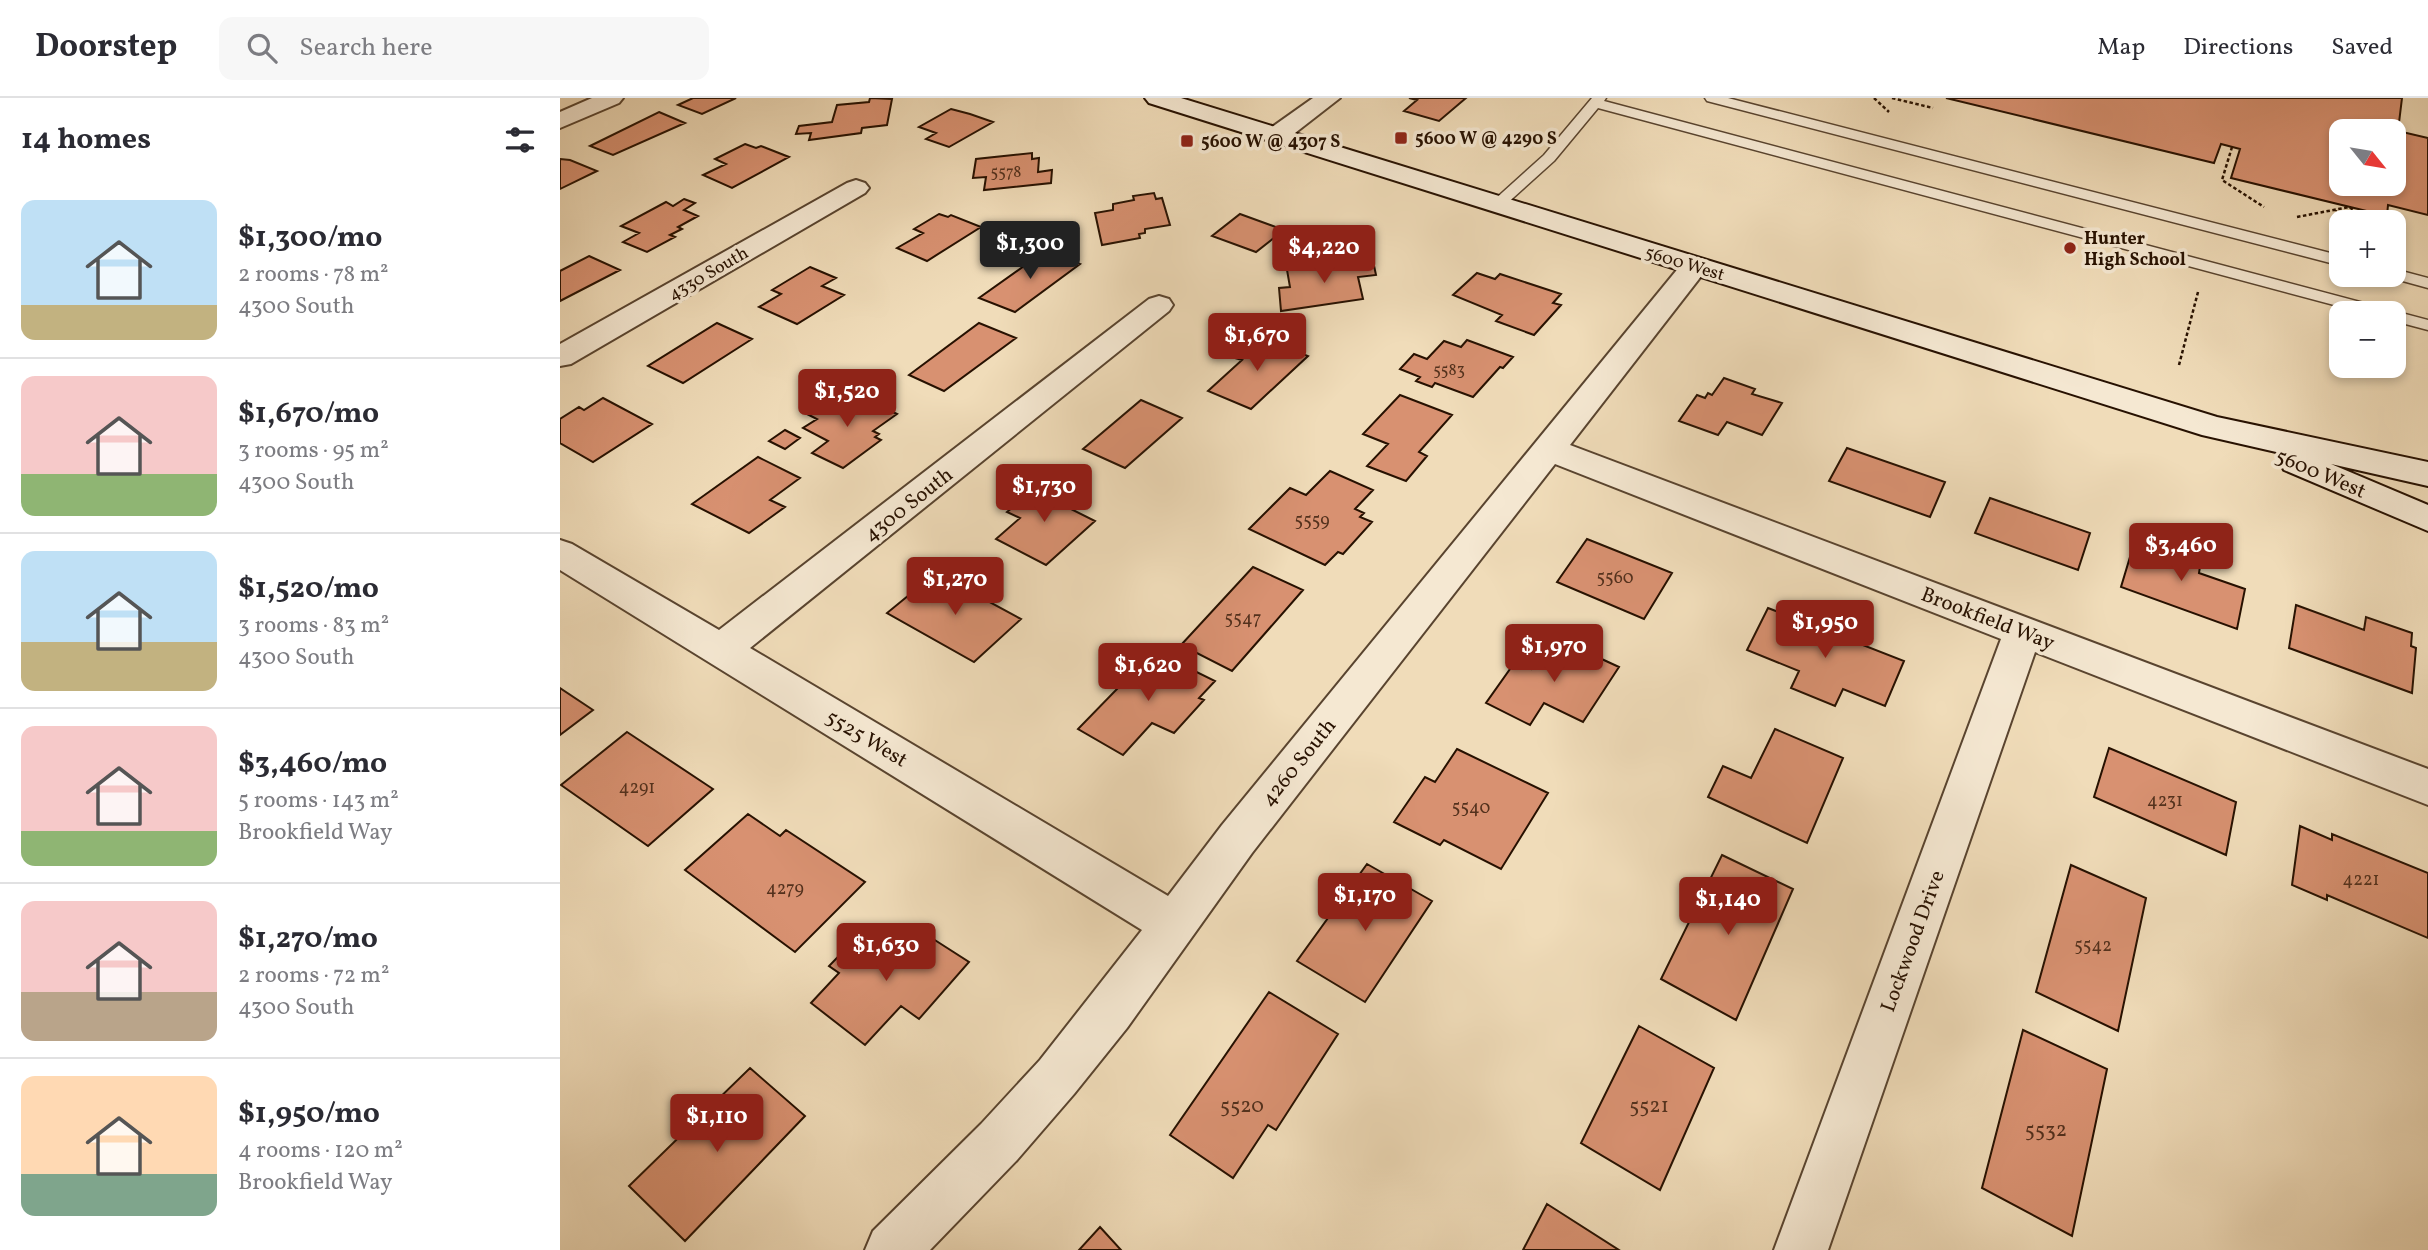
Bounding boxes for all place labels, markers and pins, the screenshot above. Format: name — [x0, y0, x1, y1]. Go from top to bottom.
place label: 5600 W @ 4290 S — [1415, 127, 1557, 152]
place label: 5600 W @ 4307 S — [1201, 130, 1340, 155]
marker: 5600 W @ 4290 S — [1393, 130, 1409, 146]
marker: 5600 W @ 4307 S — [1179, 133, 1195, 149]
pin: $1,300 — [973, 222, 1087, 281]
pin: $4,220 — [1267, 226, 1381, 285]
place label: Hunter High School — [2084, 227, 2186, 273]
marker: Hunter High School — [2062, 240, 2078, 256]
pin: $1,670 — [1200, 314, 1314, 373]
pin: $1,520 — [790, 370, 904, 429]
pin: $1,730 — [987, 464, 1101, 524]
pin: $3,460 — [2124, 524, 2238, 583]
pin: $1,270 — [898, 558, 1012, 617]
pin: $1,950 — [1768, 601, 1882, 660]
pin: $1,970 — [1497, 624, 1611, 684]
pin: $1,620 — [1091, 644, 1205, 703]
pin: $1,170 — [1308, 874, 1422, 933]
pin: $1,140 — [1671, 878, 1785, 937]
pin: $1,630 — [829, 924, 943, 983]
pin: $1,110 — [660, 1094, 774, 1154]

